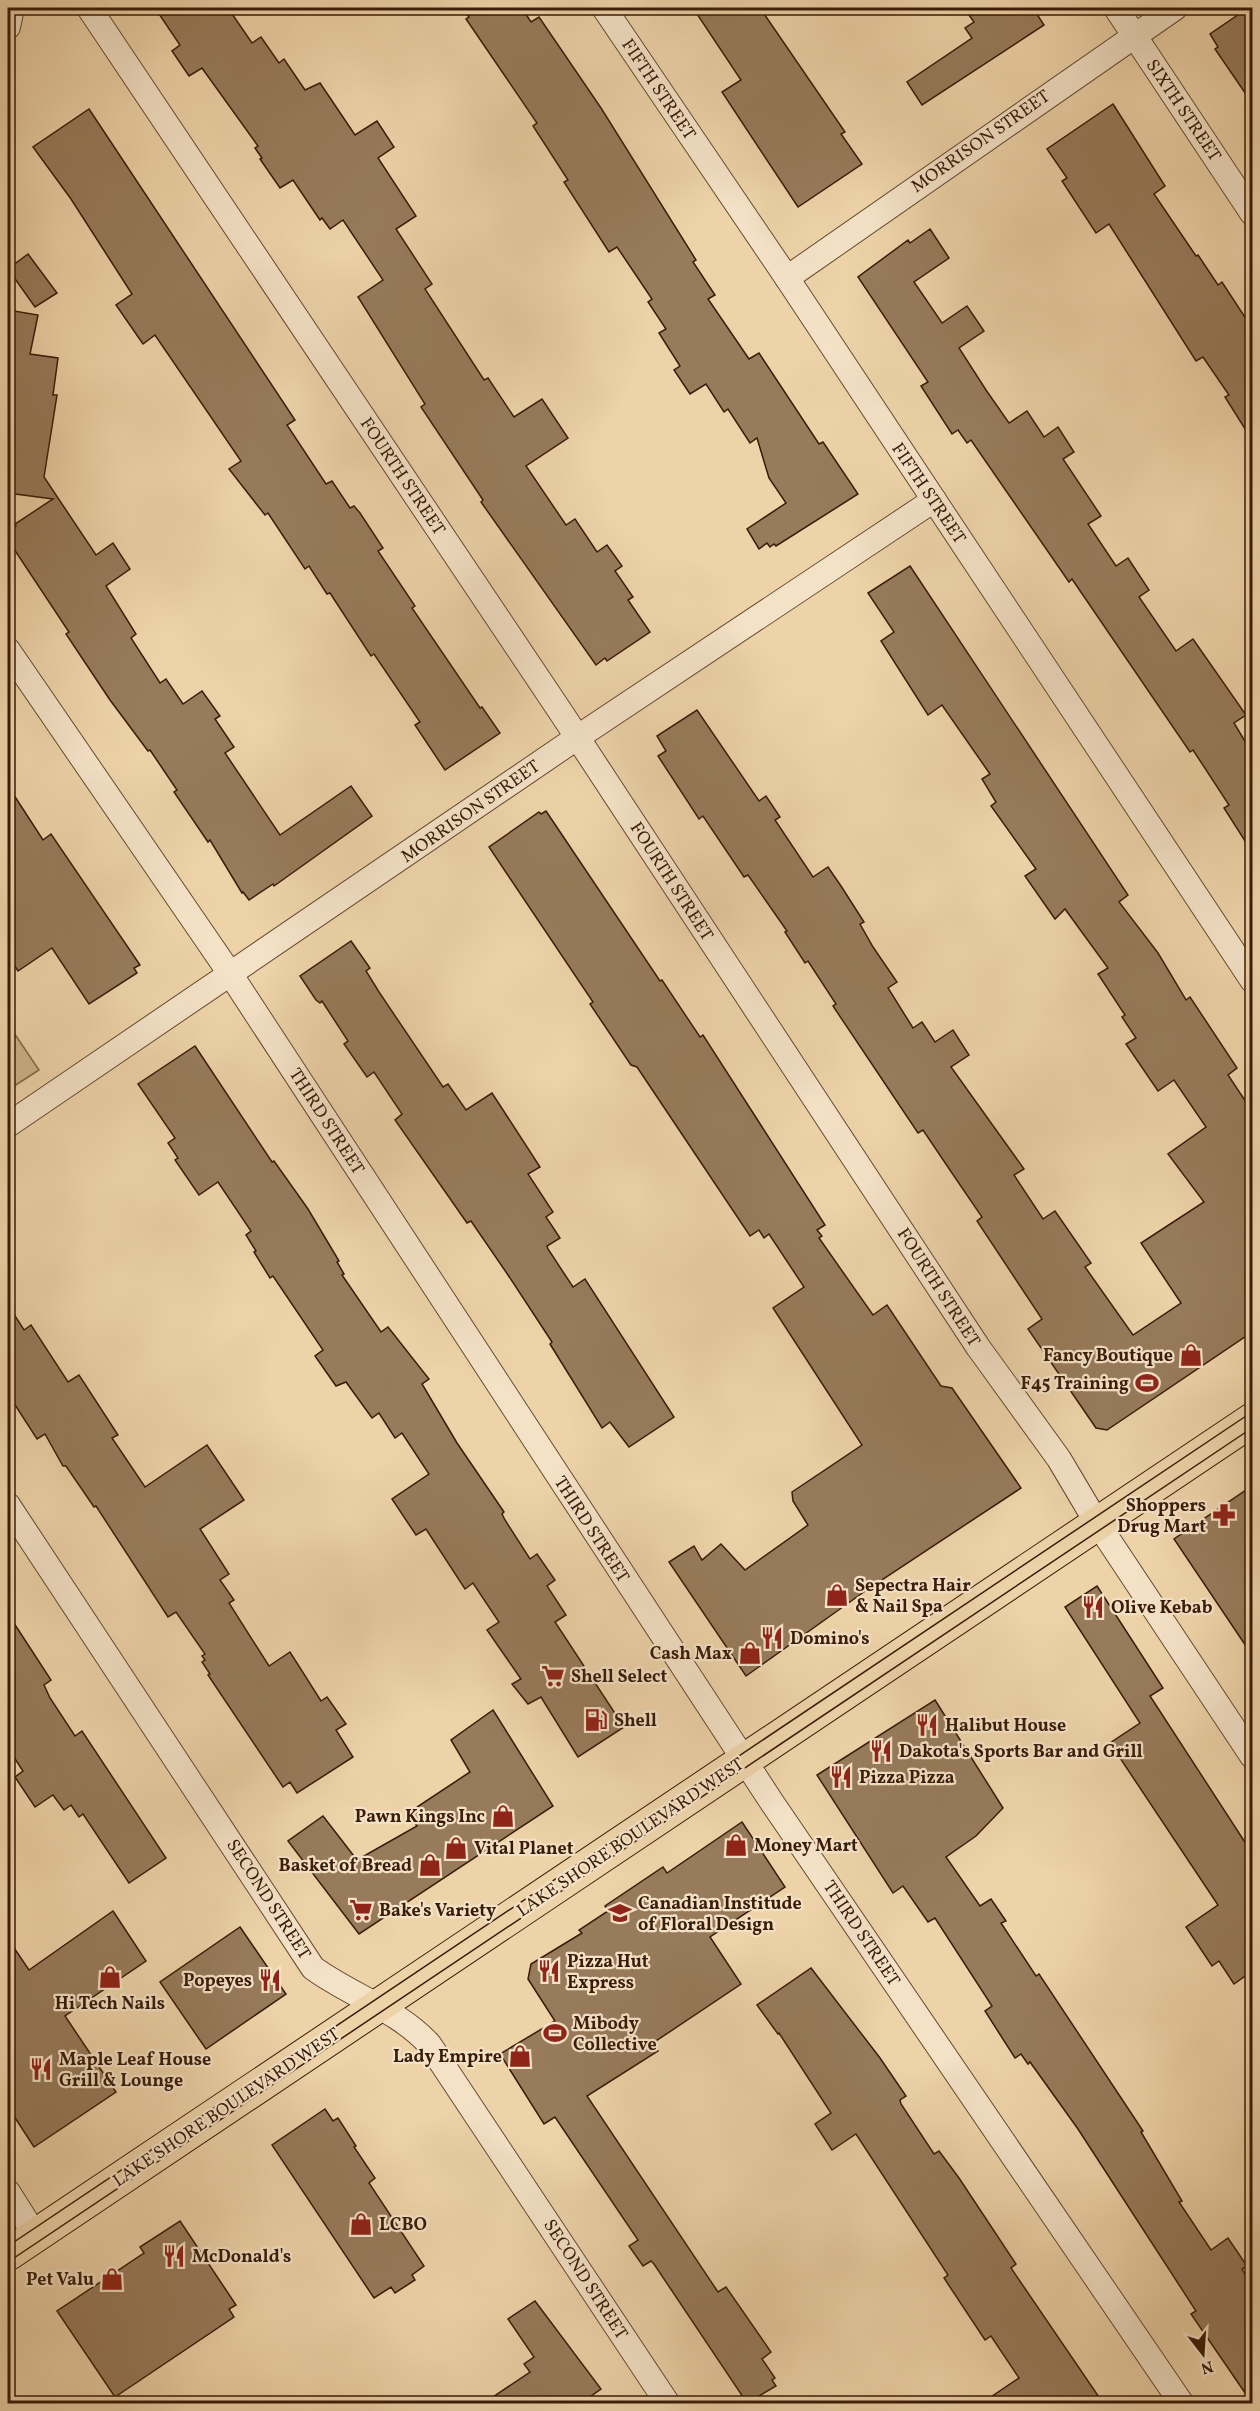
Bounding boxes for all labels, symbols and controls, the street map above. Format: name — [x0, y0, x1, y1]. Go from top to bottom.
street label: FIFTH STREET — [615, 34, 701, 146]
street label: SIXTH STREET — [1139, 55, 1227, 167]
street label: MORRISON STREET — [906, 85, 1056, 200]
street label: FOURTH STREET — [353, 413, 451, 541]
street label: FIFTH STREET — [885, 438, 971, 550]
street label: MORRISON STREET — [396, 755, 546, 870]
street label: FOURTH STREET — [623, 818, 719, 946]
street label: THIRD STREET — [282, 1064, 370, 1180]
street label: FOURTH STREET — [890, 1224, 986, 1352]
shop icon: Fancy Boutique — [1178, 1342, 1204, 1368]
place label: Fancy Boutique — [1043, 1344, 1173, 1369]
sports icon: F45 Training — [1134, 1370, 1160, 1396]
place label: F45 Training — [1020, 1372, 1129, 1397]
street label: THIRD STREET — [547, 1472, 635, 1588]
place label: Shoppers Drug Mart — [1117, 1494, 1206, 1540]
pharmacy icon: Shoppers Drug Mart — [1211, 1502, 1237, 1528]
place label: Sepectra Hair & Nail Spa — [855, 1574, 971, 1620]
shop icon: Sepectra Hair & Nail Spa — [824, 1582, 850, 1608]
restaurant icon: Olive Kebab — [1080, 1594, 1106, 1620]
place label: Olive Kebab — [1111, 1596, 1213, 1621]
restaurant icon: Domino's — [759, 1625, 785, 1651]
place label: Domino's — [790, 1627, 870, 1652]
shop icon: Cash Max — [737, 1640, 763, 1666]
place label: Cash Max — [650, 1642, 732, 1667]
supermarket icon: Shell Select — [540, 1663, 566, 1689]
place label: Shell Select — [571, 1665, 667, 1690]
fuel station icon: Shell — [583, 1707, 609, 1733]
place label: Shell — [614, 1709, 657, 1734]
restaurant icon: Halibut House — [914, 1712, 940, 1738]
place label: Halibut House — [945, 1714, 1066, 1739]
restaurant icon: Dakota's Sports Bar and Grill — [868, 1738, 894, 1764]
place label: Dakota's Sports Bar and Grill — [899, 1740, 1143, 1765]
street label: LAKE SHORE BOULEVARD WEST — [512, 1752, 750, 1924]
restaurant icon: Pizza Pizza — [828, 1764, 854, 1790]
place label: Pizza Pizza — [859, 1766, 955, 1791]
shop icon: Pawn Kings Inc — [490, 1803, 516, 1829]
place label: Pawn Kings Inc — [355, 1805, 485, 1830]
shop icon: Money Mart — [723, 1832, 749, 1858]
place label: Money Mart — [754, 1834, 858, 1859]
street label: SECOND STREET — [219, 1835, 316, 1965]
shop icon: Vital Planet — [443, 1835, 469, 1861]
place label: Vital Planet — [474, 1837, 574, 1862]
shop icon: Basket of Bread — [417, 1852, 443, 1878]
place label: Basket of Bread — [279, 1854, 412, 1879]
street label: THIRD STREET — [816, 1876, 906, 1992]
place label: Canadian Institude of Floral Design — [638, 1892, 802, 1938]
supermarket icon: Bake's Variety — [348, 1897, 374, 1923]
place label: Bake's Variety — [379, 1899, 496, 1924]
school or university icon: Canadian Institude of Floral Design — [607, 1900, 633, 1926]
place label: Pizza Hut Express — [567, 1950, 649, 1996]
restaurant icon: Pizza Hut Express — [536, 1958, 562, 1984]
shop icon: Hi Tech Nails — [97, 1964, 123, 1990]
restaurant icon: Popeyes — [257, 1967, 283, 1993]
place label: Popeyes — [183, 1969, 252, 1994]
place label: Hi Tech Nails — [55, 1992, 165, 2017]
place label: Mibody Collective — [573, 2012, 657, 2058]
sports icon: Mibody Collective — [542, 2020, 568, 2046]
street label: LAKE SHORE BOULEVARD WEST — [108, 2022, 346, 2194]
shop icon: Lady Empire — [507, 2043, 533, 2069]
place label: Lady Empire — [393, 2045, 502, 2070]
place label: Maple Leaf House Grill & Lounge — [59, 2048, 211, 2094]
restaurant icon: Maple Leaf House Grill & Lounge — [28, 2056, 54, 2082]
shop icon: LCBO — [348, 2211, 374, 2237]
place label: LCBO — [379, 2213, 427, 2238]
street label: SECOND STREET — [536, 2215, 633, 2345]
restaurant icon: McDonald's — [161, 2243, 187, 2269]
place label: McDonald's — [192, 2245, 291, 2270]
shop icon: Pet Valu — [99, 2266, 125, 2292]
place label: Pet Valu — [26, 2268, 94, 2293]
north arrow — [1173, 2324, 1233, 2384]
text: N — [1198, 2354, 1216, 2379]

